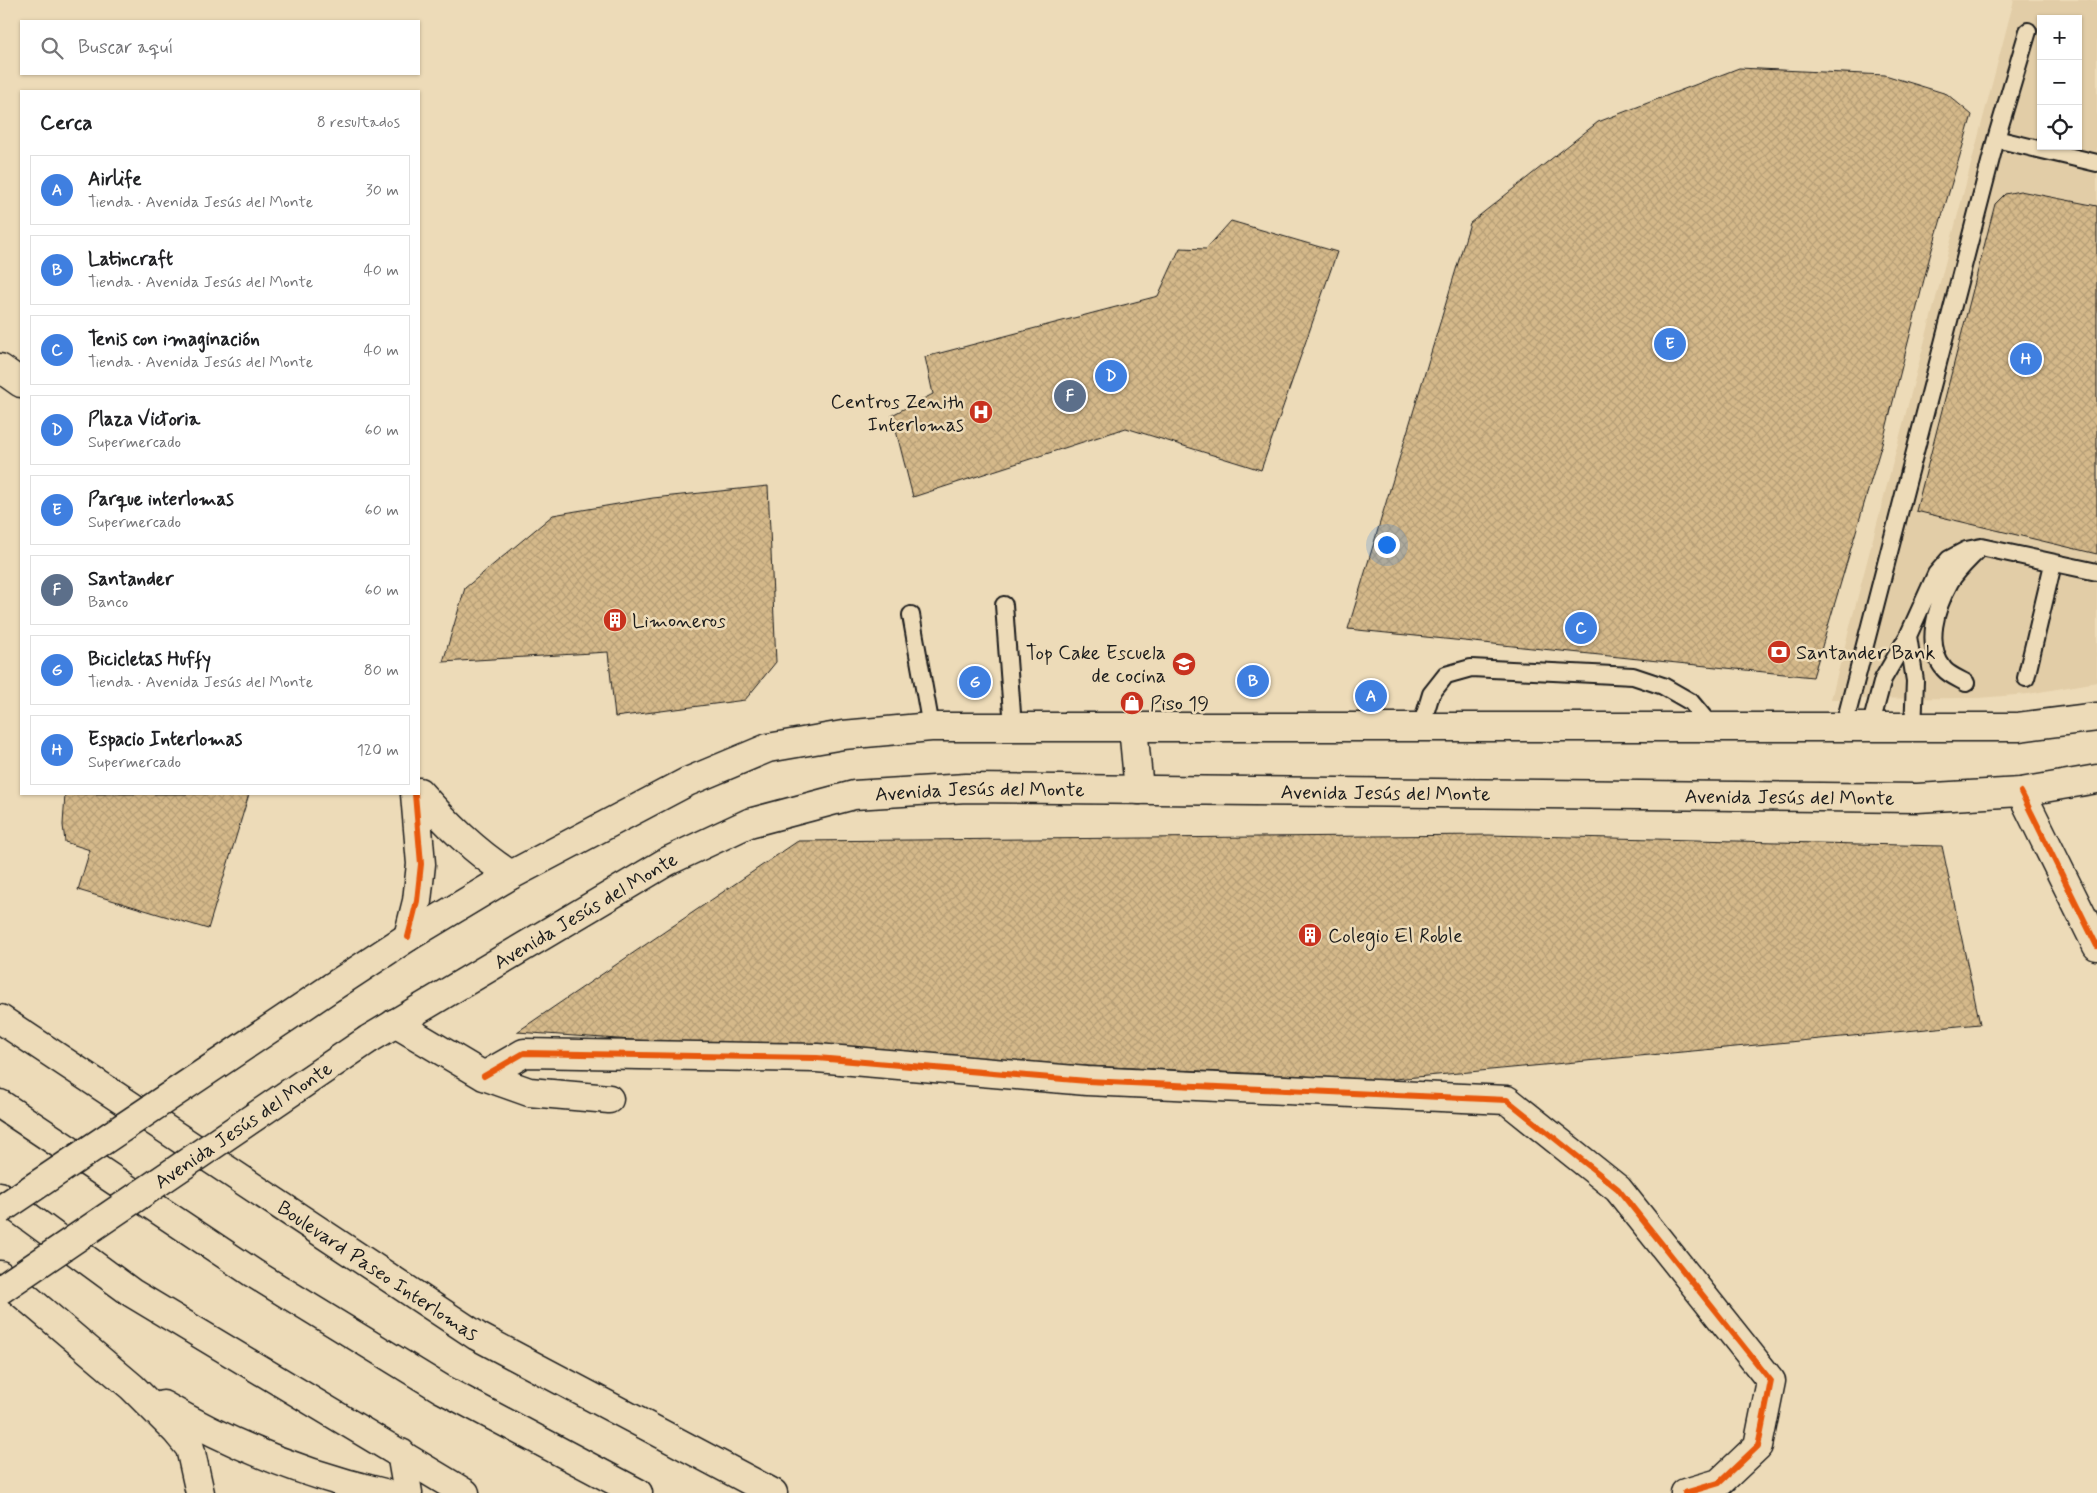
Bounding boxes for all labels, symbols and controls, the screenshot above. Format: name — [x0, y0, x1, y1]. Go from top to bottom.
map controls — [2037, 15, 2082, 150]
button: + — [2037, 15, 2082, 60]
search box — [20, 20, 420, 75]
icon: search — [38, 34, 66, 62]
text: Buscar aquí — [78, 35, 173, 60]
button: − — [2037, 60, 2082, 105]
button: locate — [2037, 105, 2082, 150]
text: Cerca — [40, 109, 93, 137]
text: 8 resultados — [317, 112, 400, 133]
text: Airlife — [88, 167, 142, 192]
text: A — [52, 180, 62, 201]
text: 30 m — [366, 180, 399, 201]
text: Tienda · Avenida Jesús del Monte — [88, 192, 313, 213]
text: Latincraft — [88, 247, 173, 272]
text: B — [52, 260, 62, 281]
text: 40 m — [363, 260, 399, 281]
text: Tienda · Avenida Jesús del Monte — [88, 272, 313, 293]
pin: E — [1654, 325, 1686, 363]
text: Tenis con imaginación — [88, 327, 260, 352]
text: C — [51, 340, 63, 361]
text: 40 m — [363, 340, 399, 361]
pin: H — [2010, 340, 2042, 378]
text: Tienda · Avenida Jesús del Monte — [88, 352, 313, 373]
pin: D — [1095, 357, 1127, 395]
pin: F — [1054, 377, 1086, 415]
place label: Centros Zenith Interlomas — [831, 389, 964, 439]
hospital icon: Centros Zenith Interlomas — [968, 399, 994, 425]
text: Plaza Victoria — [88, 407, 200, 432]
text: D — [51, 420, 63, 441]
text: 60 m — [365, 420, 399, 441]
text: Supermercado — [88, 432, 181, 453]
text: Parque interlomas — [88, 487, 234, 512]
text: E — [52, 500, 62, 521]
text: 60 m — [365, 500, 399, 521]
text: Supermercado — [88, 512, 181, 533]
your location — [1374, 532, 1400, 558]
text: Santander — [88, 567, 174, 592]
text: F — [53, 580, 61, 601]
text: 60 m — [365, 580, 399, 601]
text: Banco — [88, 592, 128, 613]
building icon: Limoneros — [602, 607, 628, 633]
place label: Limoneros — [632, 608, 726, 635]
pin: C — [1565, 609, 1597, 647]
bank icon: Santander Bank — [1766, 639, 1792, 665]
place label: Top Cake Escuela de cocina — [1026, 640, 1166, 690]
place label: Santander Bank — [1796, 640, 1936, 667]
text: Bicicletas Huffy — [88, 647, 211, 672]
school or university icon: Top Cake Escuela de cocina — [1171, 651, 1197, 677]
text: G — [52, 660, 62, 681]
text: 80 m — [364, 660, 399, 681]
pin: B — [1237, 662, 1269, 700]
pin: G — [959, 663, 991, 701]
text: Tienda · Avenida Jesús del Monte — [88, 672, 313, 693]
pin: A — [1355, 677, 1387, 715]
shop icon: Piso 19 — [1119, 690, 1145, 716]
place label: Piso 19 — [1150, 691, 1209, 718]
text: Espacio Interlomas — [88, 727, 242, 752]
text: H — [52, 740, 62, 761]
text: 120 m — [357, 740, 399, 761]
text: Supermercado — [88, 752, 181, 773]
street label: Avenida Jesús del Monte — [874, 776, 1085, 809]
street label: Avenida Jesús del Monte — [1281, 779, 1491, 809]
street label: Avenida Jesús del Monte — [1684, 784, 1895, 813]
street label: Avenida Jesús del Monte — [489, 846, 683, 977]
building icon: Colegio El Roble — [1297, 922, 1323, 948]
place label: Colegio El Roble — [1328, 923, 1463, 951]
street label: Avenida Jesús del Monte — [150, 1056, 338, 1196]
street label: Boulevard Paseo Interlomas — [272, 1195, 483, 1348]

